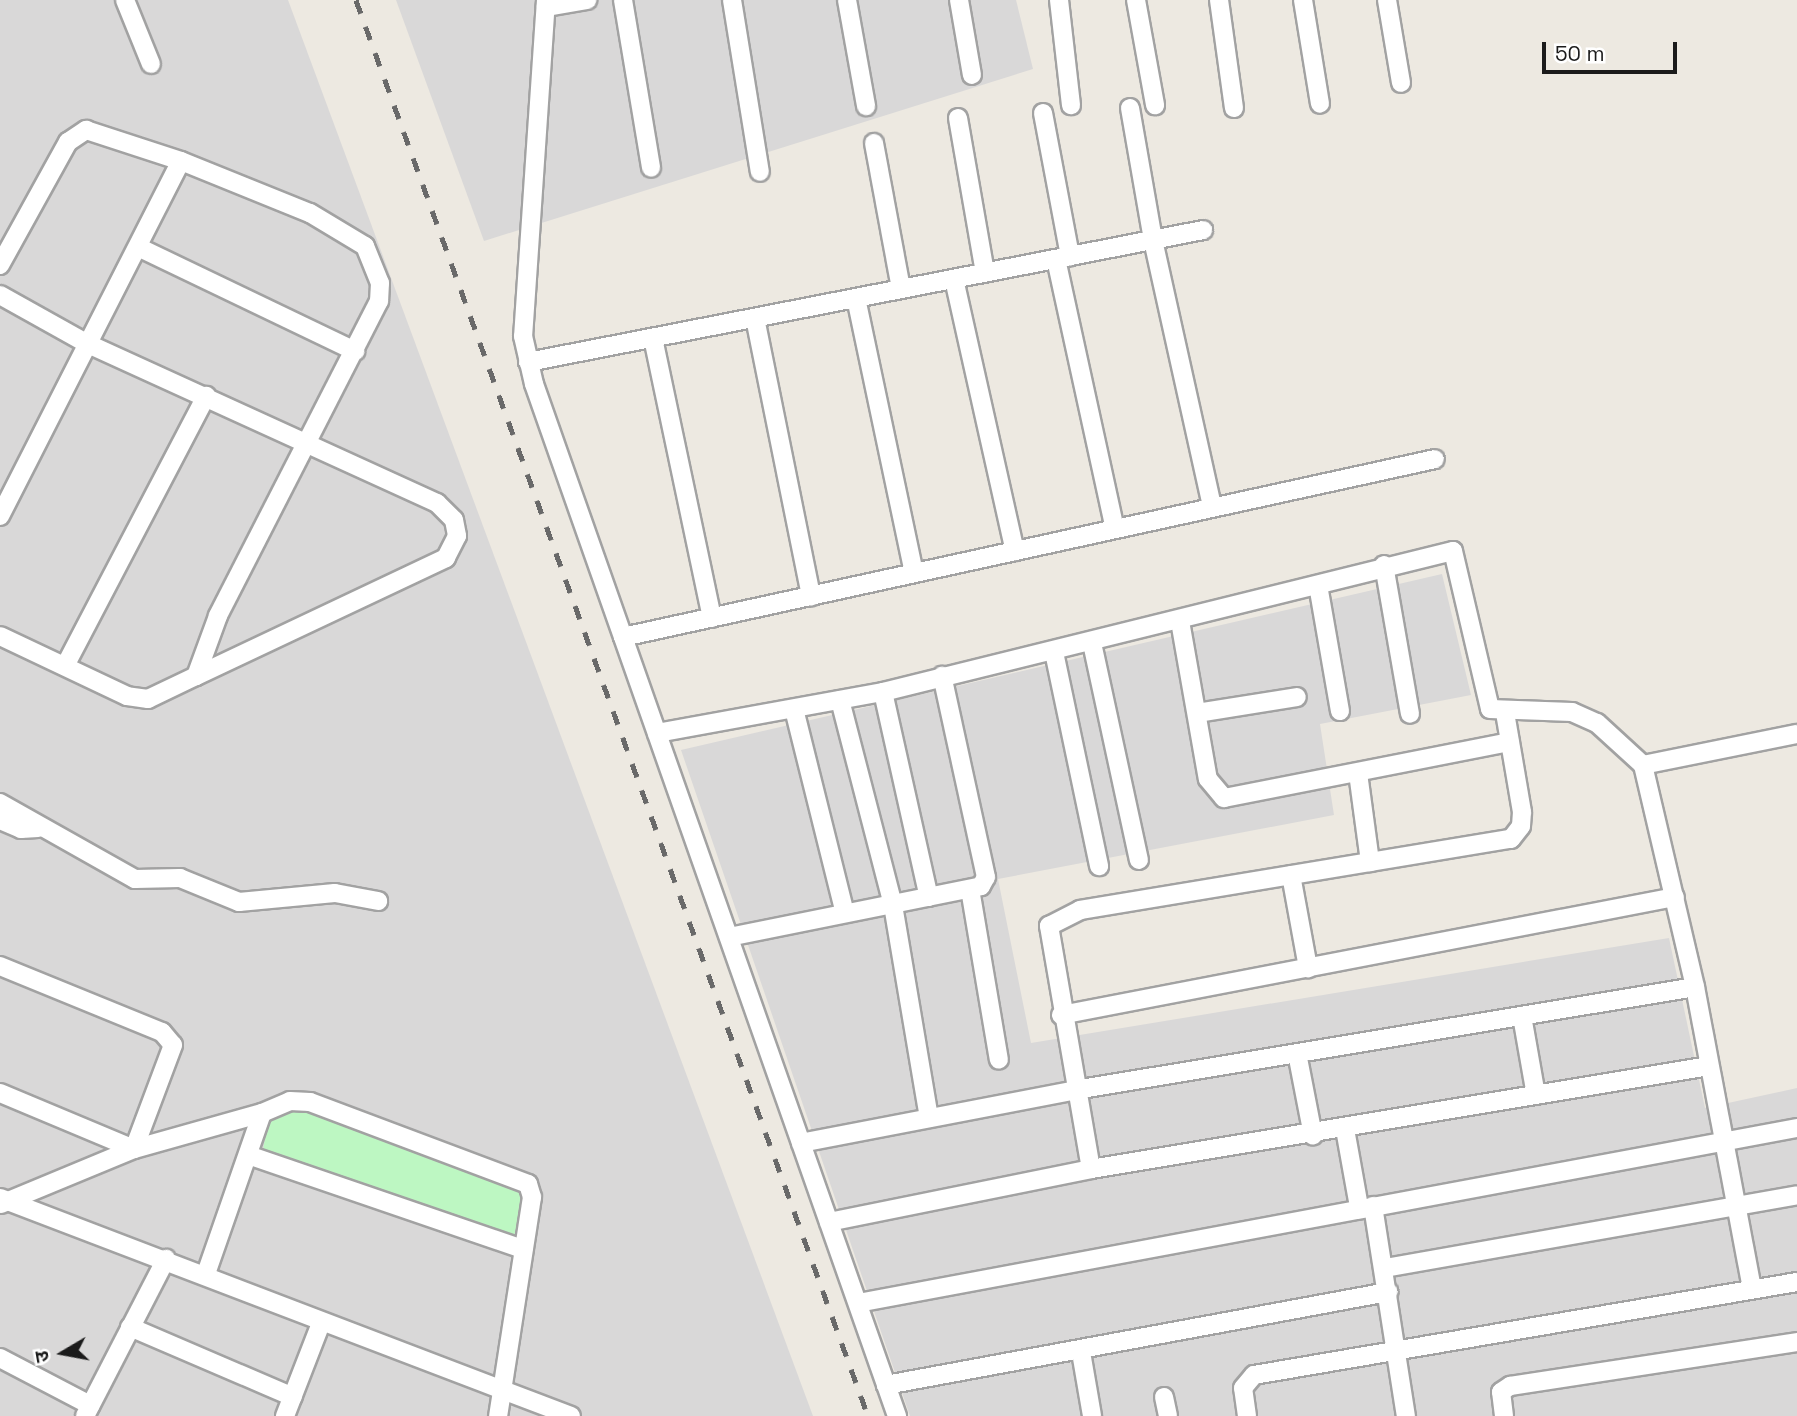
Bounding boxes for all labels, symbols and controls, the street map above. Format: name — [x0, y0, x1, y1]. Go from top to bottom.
scale bar — [1545, 28, 1680, 72]
text: 50 m — [1555, 40, 1605, 67]
north arrow — [28, 1318, 98, 1388]
text: उ — [29, 1349, 55, 1364]

